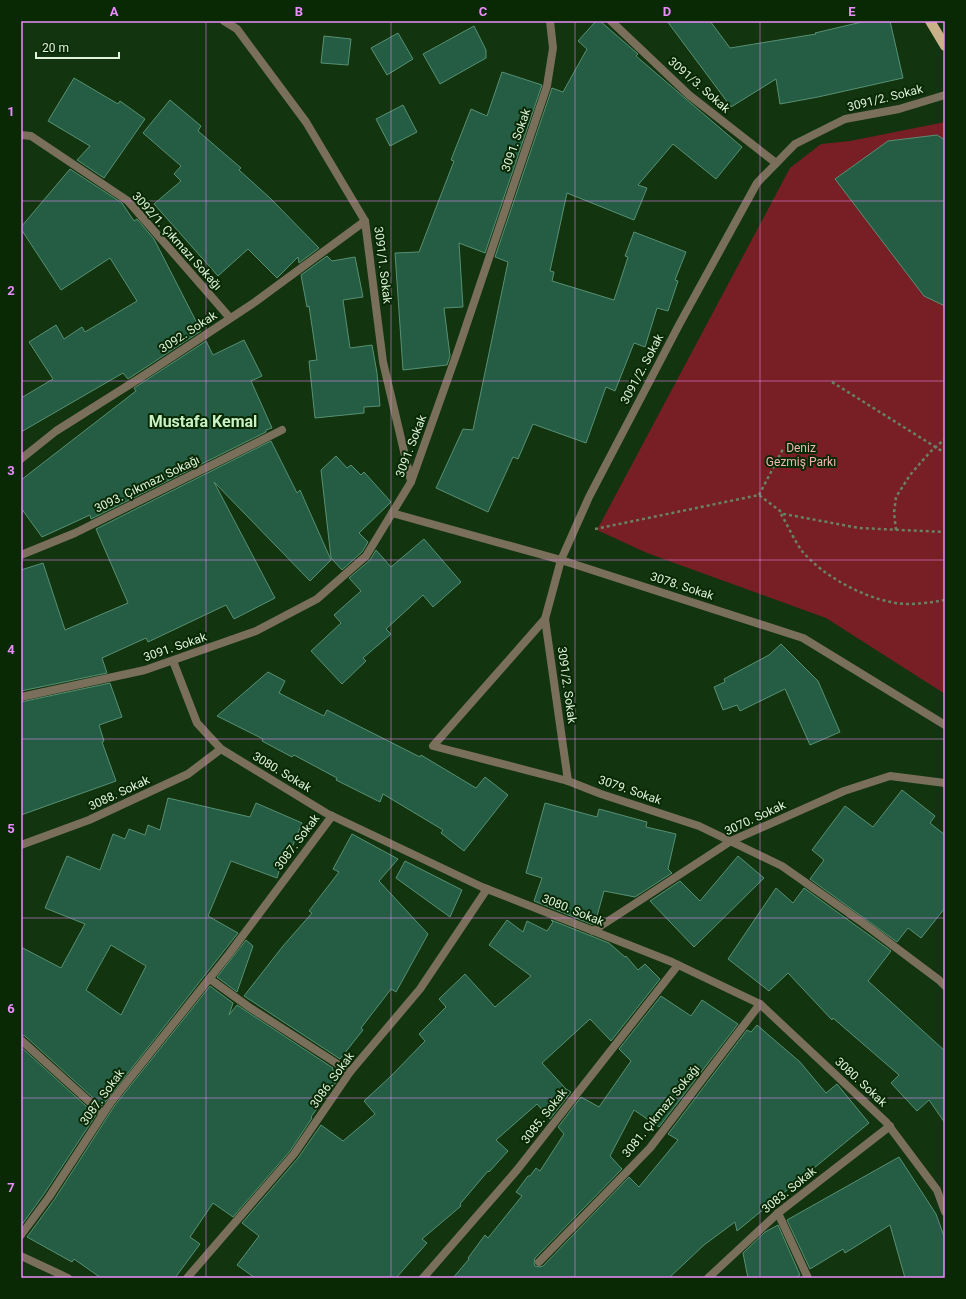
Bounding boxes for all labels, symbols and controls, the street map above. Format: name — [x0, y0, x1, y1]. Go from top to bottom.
text: A — [110, 4, 119, 19]
text: B — [295, 4, 303, 19]
text: C — [479, 4, 488, 19]
text: D — [663, 4, 671, 19]
text: E — [848, 4, 856, 19]
scale bar — [36, 34, 119, 60]
text: 20 m — [42, 41, 69, 55]
street label: 3091/3. Sokak — [665, 54, 734, 116]
street label: 3091/2. Sokak — [846, 82, 925, 114]
text: 1 — [7, 104, 15, 119]
street label: 3091. Sokak — [499, 106, 534, 173]
street label: 3092/1. Çıkmazı Sokağı — [129, 189, 225, 293]
street label: 3091/1. Sokak — [371, 226, 395, 305]
text: 2 — [7, 283, 15, 298]
street label: 3092. Sokak — [157, 308, 220, 356]
street label: 3091/2. Sokak — [618, 331, 667, 406]
district label: Mustafa Kemal — [149, 412, 257, 431]
street label: 3091. Sokak — [393, 412, 430, 479]
park label: Deniz Gezmiş Parkı — [766, 441, 836, 469]
street label: 3093. Çıkmazı Sokağı — [92, 452, 202, 516]
text: 3 — [7, 463, 15, 478]
street label: 3078. Sokak — [649, 569, 716, 603]
street label: 3091. Sokak — [142, 629, 209, 664]
text: 4 — [7, 642, 15, 657]
street label: 3091/2. Sokak — [555, 646, 579, 725]
street label: 3080. Sokak — [250, 749, 315, 795]
street label: 3088. Sokak — [86, 772, 153, 813]
street label: 3079. Sokak — [597, 773, 664, 808]
street label: 3070. Sokak — [722, 797, 789, 838]
street label: 3087. Sokak — [272, 811, 323, 872]
text: 5 — [7, 821, 15, 836]
street label: 3080. Sokak — [540, 891, 607, 929]
text: 6 — [7, 1001, 15, 1016]
street label: 3086. Sokak — [307, 1049, 358, 1111]
street label: 3080. Sokak — [832, 1054, 890, 1110]
street label: 3081. Çıkmazı Sokağı — [619, 1062, 703, 1160]
street label: 3087. Sokak — [77, 1066, 128, 1128]
street label: 3085. Sokak — [518, 1085, 570, 1146]
street label: 3083. Sokak — [759, 1163, 820, 1216]
text: 7 — [7, 1180, 15, 1195]

